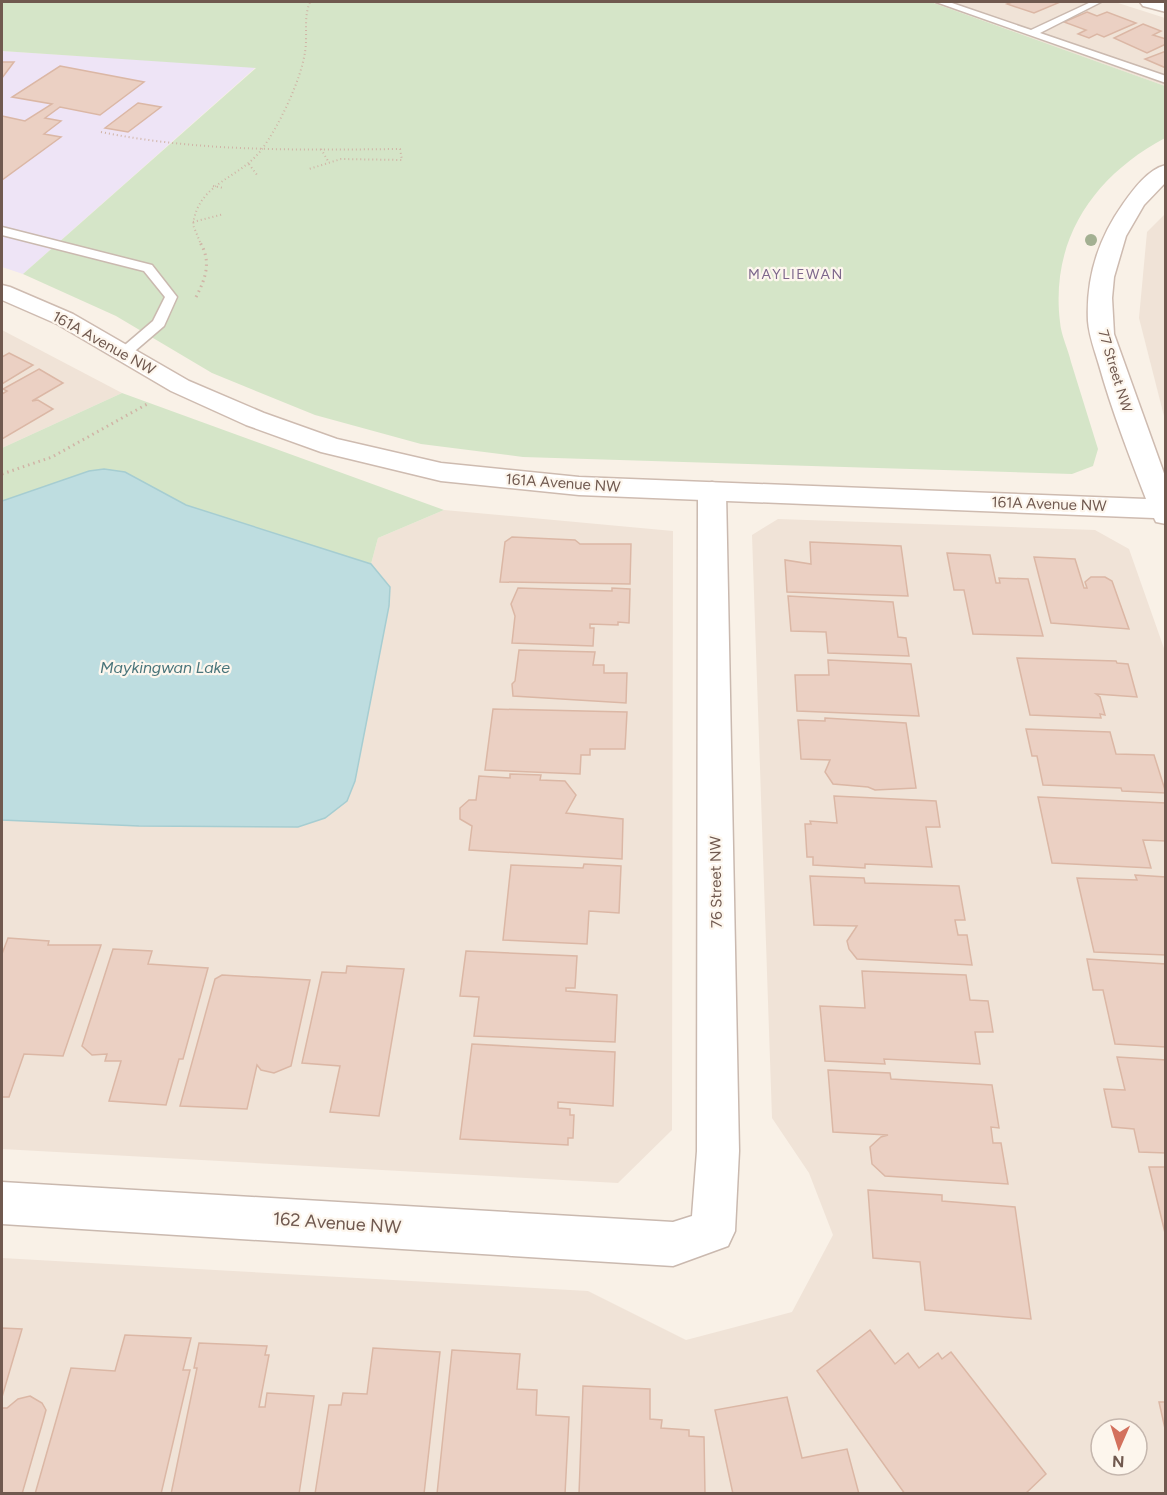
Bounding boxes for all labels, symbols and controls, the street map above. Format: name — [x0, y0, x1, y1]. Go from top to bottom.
district label: MAYLIEWAN — [748, 266, 844, 283]
street label: 161A Avenue NW — [49, 307, 159, 379]
street label: 77 Street NW — [1094, 328, 1136, 415]
street label: 161A Avenue NW — [505, 470, 622, 496]
street label: 161A Avenue NW — [991, 493, 1107, 515]
water label: Maykingwan Lake — [100, 658, 230, 677]
street label: 76 Street NW — [706, 835, 726, 928]
street label: 162 Avenue NW — [272, 1208, 403, 1239]
north arrow — [1089, 1417, 1149, 1477]
text: N — [1112, 1452, 1125, 1471]

